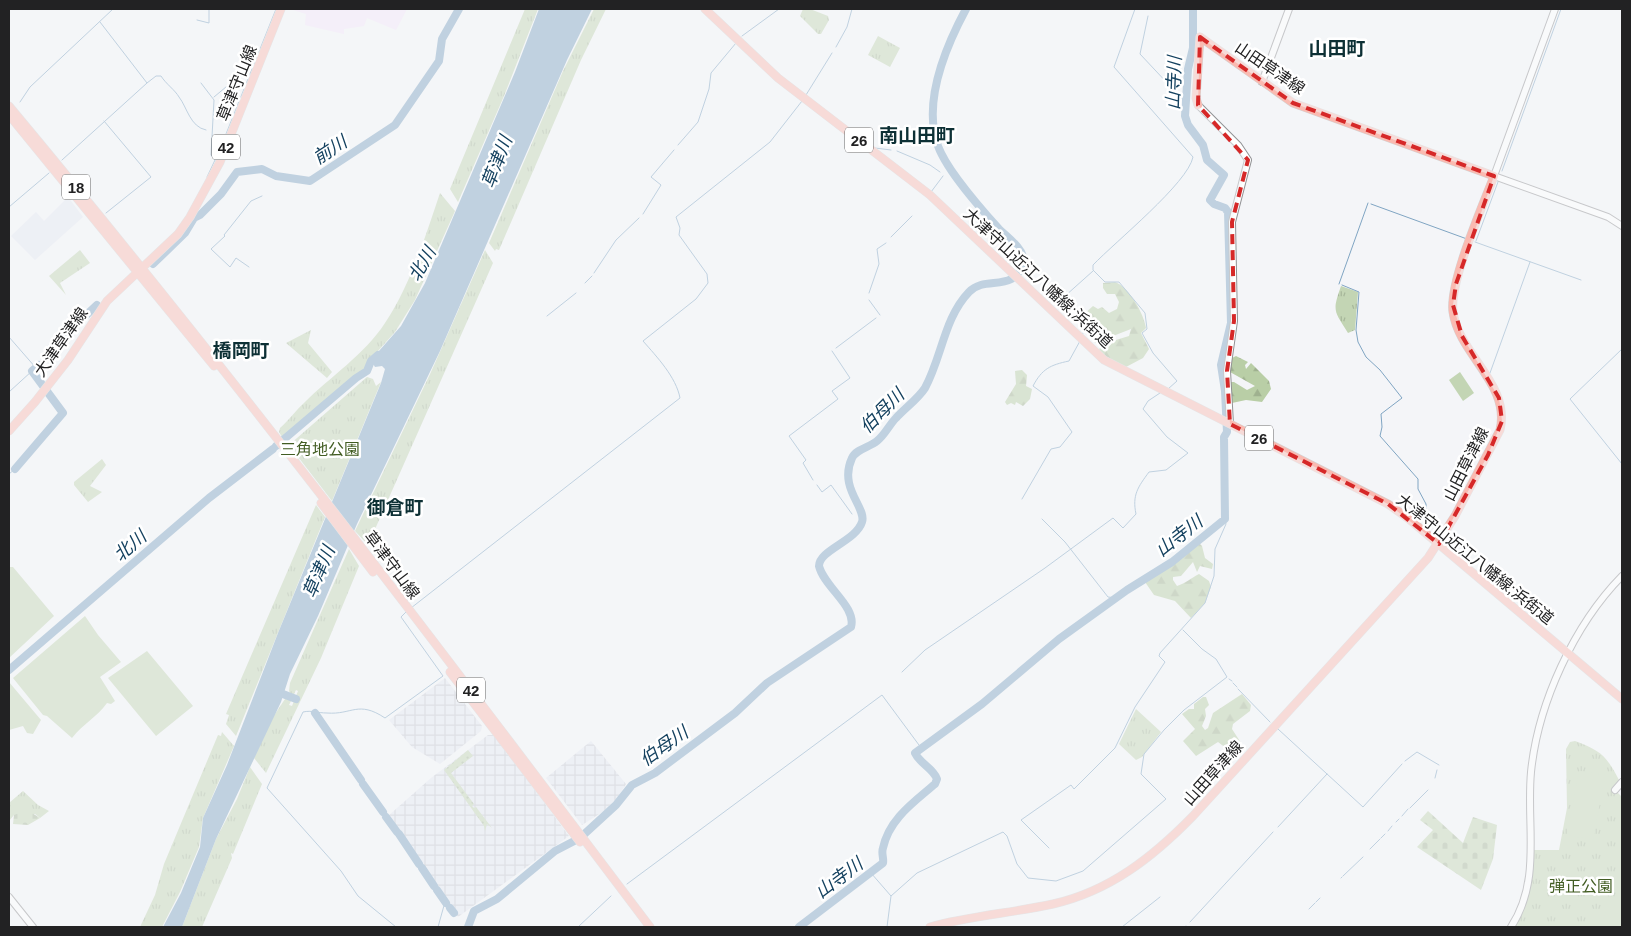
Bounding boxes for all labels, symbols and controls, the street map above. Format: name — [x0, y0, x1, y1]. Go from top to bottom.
district label: 山田町 — [1308, 38, 1366, 59]
street label: 山田草津線 — [1232, 39, 1308, 97]
street label: 草津守山線 — [214, 43, 260, 123]
water label: 山寺川 — [1163, 54, 1185, 110]
district label: 南山田町 — [879, 125, 955, 146]
road number: 26 — [845, 128, 873, 152]
water label: 前川 — [309, 131, 352, 168]
water label: 草津川 — [478, 131, 517, 191]
road number: 42 — [212, 134, 240, 160]
road number: 18 — [62, 174, 90, 200]
street label: 大津守山近江八幡線;浜街道 — [960, 205, 1116, 351]
water label: 北川 — [404, 242, 441, 285]
street label: 大津草津線 — [31, 304, 91, 380]
district label: 橋岡町 — [212, 340, 270, 361]
water label: 伯母川 — [856, 383, 910, 437]
street label: 山田草津線 — [1440, 424, 1492, 504]
road number: 26 — [1245, 426, 1273, 450]
park label: 三角地公園 — [280, 441, 360, 458]
street label: 大津守山近江八幡線;浜街道 — [1393, 491, 1557, 627]
district label: 御倉町 — [366, 497, 424, 518]
water label: 山寺川 — [1152, 510, 1208, 561]
water label: 北川 — [110, 525, 152, 565]
street label: 草津守山線 — [361, 528, 423, 602]
water label: 草津川 — [299, 541, 340, 601]
road number: 42 — [457, 678, 485, 702]
water label: 伯母川 — [636, 721, 693, 770]
street label: 山田草津線 — [1180, 738, 1246, 808]
water label: 山寺川 — [811, 853, 868, 902]
park label: 弾正公園 — [1549, 878, 1613, 895]

